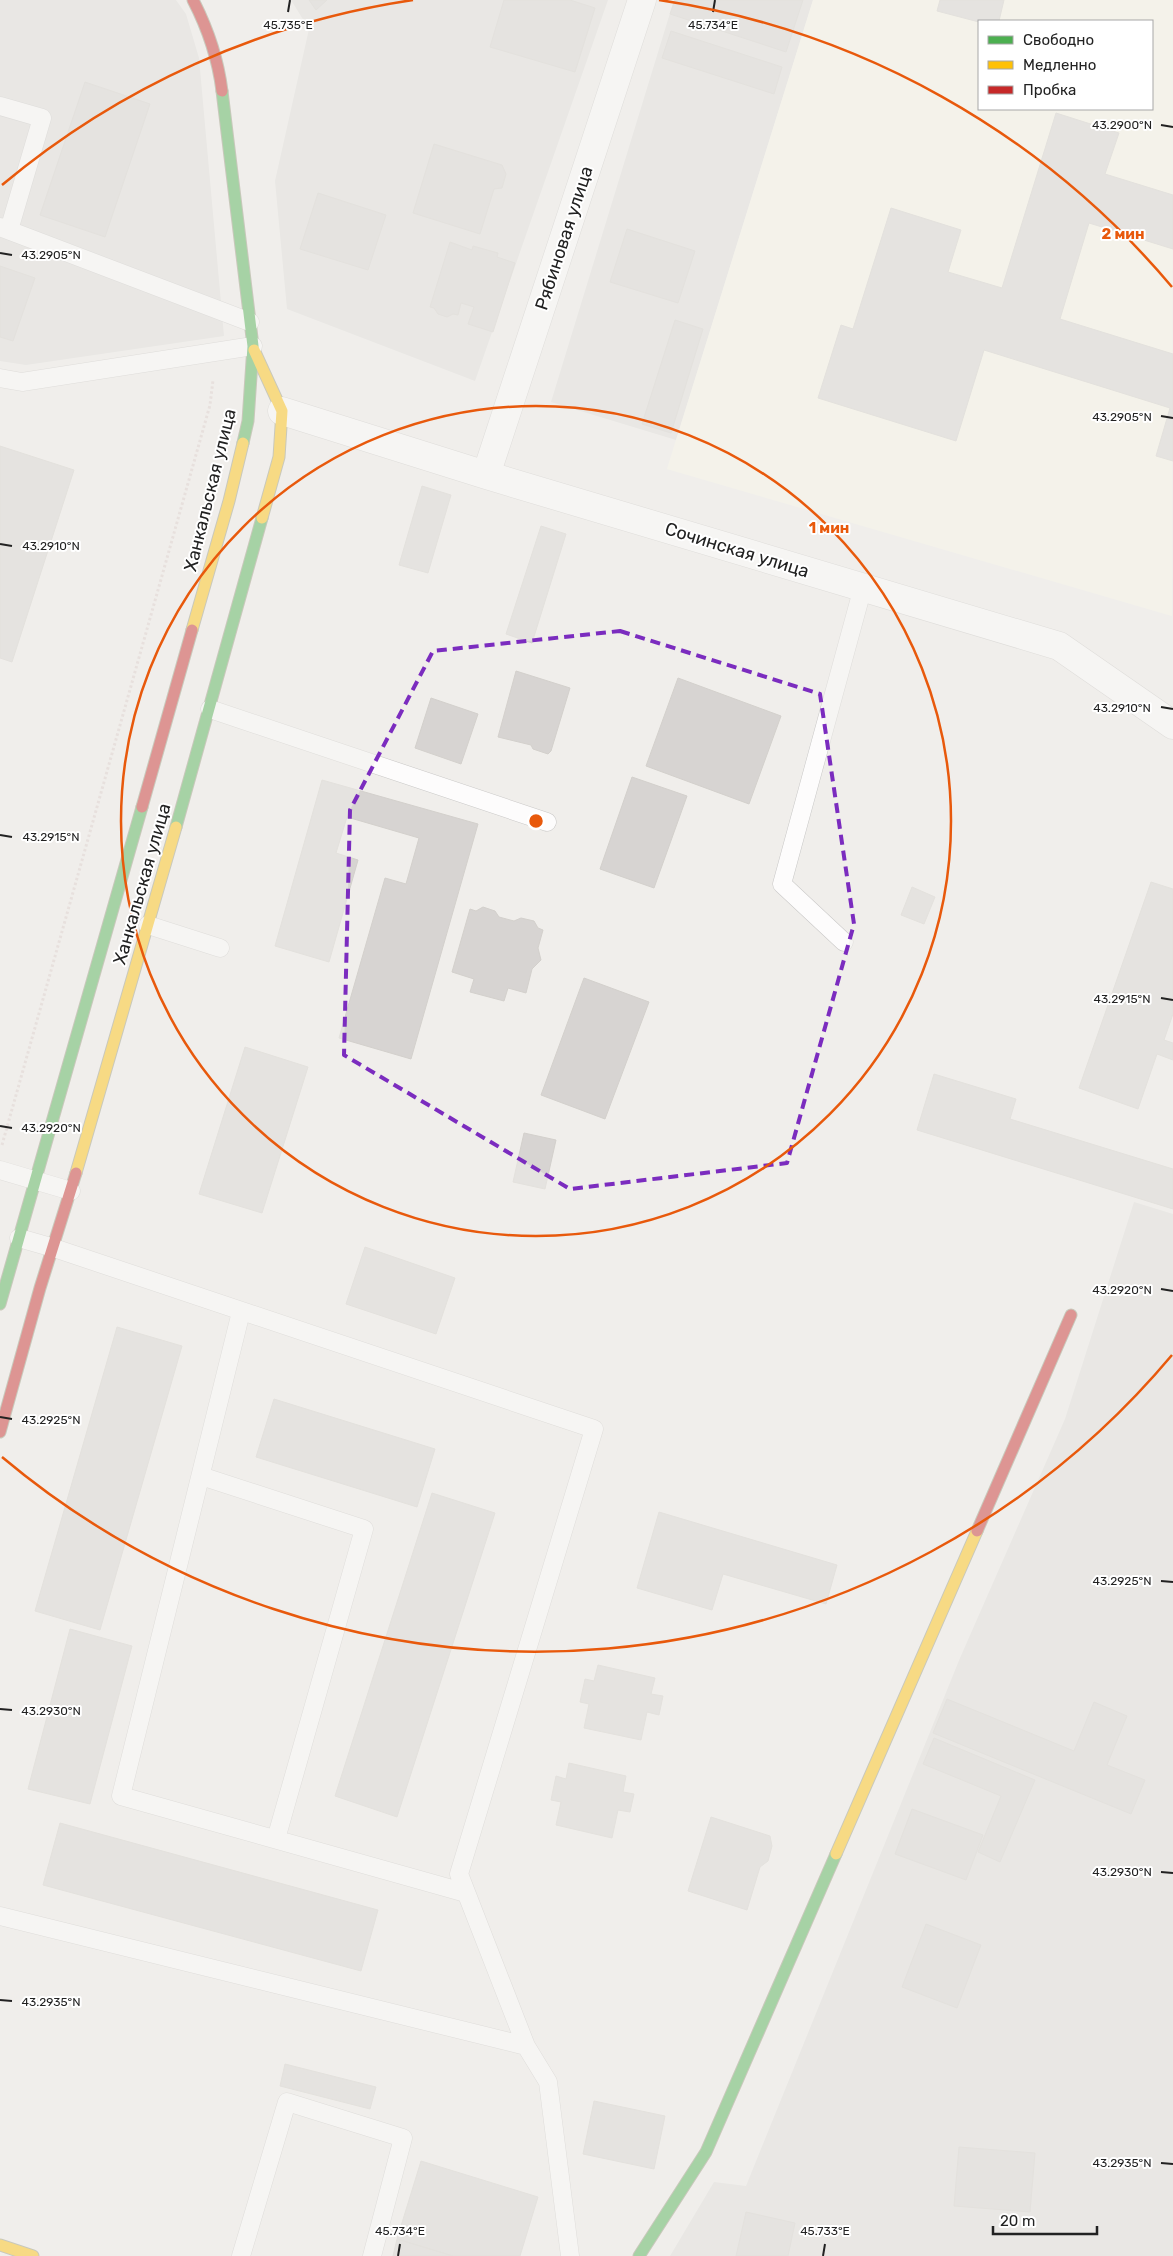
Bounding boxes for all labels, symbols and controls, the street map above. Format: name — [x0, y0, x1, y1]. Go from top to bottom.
text: 45.735°E — [263, 18, 313, 32]
text: 45.734°E — [688, 18, 738, 32]
legend — [978, 20, 1153, 110]
text: Свободно — [1023, 31, 1094, 49]
text: Медленно — [1023, 56, 1096, 74]
text: Пробка — [1023, 81, 1076, 99]
text: 43.2900°N — [1092, 118, 1152, 132]
street label: Рябиновая улица — [530, 163, 598, 313]
text: 2 мин — [1102, 225, 1144, 243]
text: 43.2905°N — [21, 248, 81, 262]
street label: Ханкальская улица — [179, 406, 241, 574]
text: 43.2905°N — [1092, 410, 1152, 424]
street label: Сочинская улица — [662, 518, 812, 582]
text: 1 мин — [809, 519, 849, 537]
text: 43.2910°N — [22, 539, 80, 553]
text: 43.2910°N — [1093, 701, 1151, 715]
street label: Ханкальская улица — [108, 801, 176, 967]
centre of rings — [527, 812, 545, 830]
text: 43.2915°N — [22, 830, 80, 844]
text: 43.2915°N — [1093, 992, 1151, 1006]
text: 43.2920°N — [21, 1121, 81, 1135]
text: 43.2920°N — [1092, 1283, 1152, 1297]
text: 43.2925°N — [21, 1413, 81, 1427]
text: 43.2925°N — [1092, 1574, 1152, 1588]
text: 43.2930°N — [21, 1704, 81, 1718]
text: 43.2930°N — [1092, 1865, 1152, 1879]
text: 43.2935°N — [22, 1995, 81, 2009]
text: 43.2935°N — [1093, 2156, 1152, 2170]
scale bar — [993, 2204, 1097, 2236]
text: 20 m — [1000, 2212, 1035, 2230]
text: 45.734°E — [375, 2224, 425, 2238]
text: 45.733°E — [800, 2224, 850, 2238]

